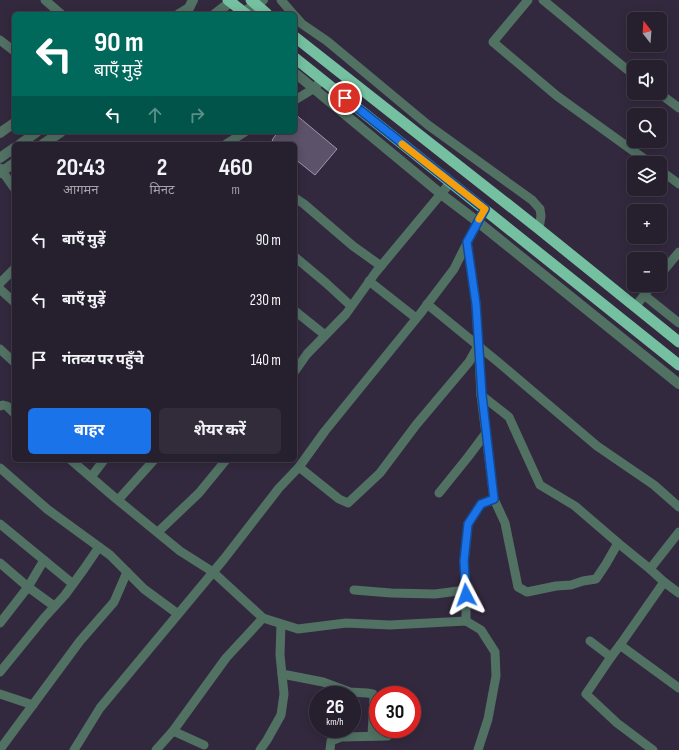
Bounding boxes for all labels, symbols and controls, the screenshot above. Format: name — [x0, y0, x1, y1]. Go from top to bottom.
north arrow — [627, 12, 667, 52]
map controls — [627, 12, 667, 292]
text: 90 m — [94, 26, 144, 59]
icon: left — [28, 28, 80, 80]
text: बाएँ मुड़ें — [94, 60, 142, 81]
button: sound — [627, 60, 667, 100]
pin — [328, 81, 362, 115]
icon: arrive — [334, 87, 356, 109]
icon: left — [102, 104, 124, 126]
icon: ahead — [144, 104, 166, 126]
icon: right — [186, 104, 208, 126]
button: search — [627, 108, 667, 148]
text: 20:43 — [56, 153, 105, 182]
text: 2 — [157, 153, 167, 182]
text: 460 — [219, 153, 253, 182]
button: layers — [627, 156, 667, 196]
text: आगमन — [63, 182, 99, 198]
text: मिनट — [150, 182, 174, 198]
text: m — [232, 182, 240, 198]
button: + — [627, 204, 667, 244]
icon: left — [28, 229, 50, 251]
text: बाएँ मुड़ें — [62, 230, 105, 249]
text: 90 m — [256, 231, 281, 250]
button: − — [627, 252, 667, 292]
icon: left — [28, 289, 50, 311]
text: बाएँ मुड़ें — [62, 290, 105, 309]
text: 230 m — [250, 291, 281, 310]
icon: arrive — [28, 349, 50, 371]
text: गंतव्य पर पहुँचे — [62, 350, 144, 369]
text: 140 m — [251, 351, 281, 370]
button: बाहर — [28, 408, 151, 454]
button: शेयर करें — [159, 408, 281, 454]
position arrow — [445, 574, 487, 616]
speed limit sign: 30 — [369, 686, 421, 738]
text: 26 — [326, 695, 344, 719]
text: km/h — [326, 716, 344, 728]

